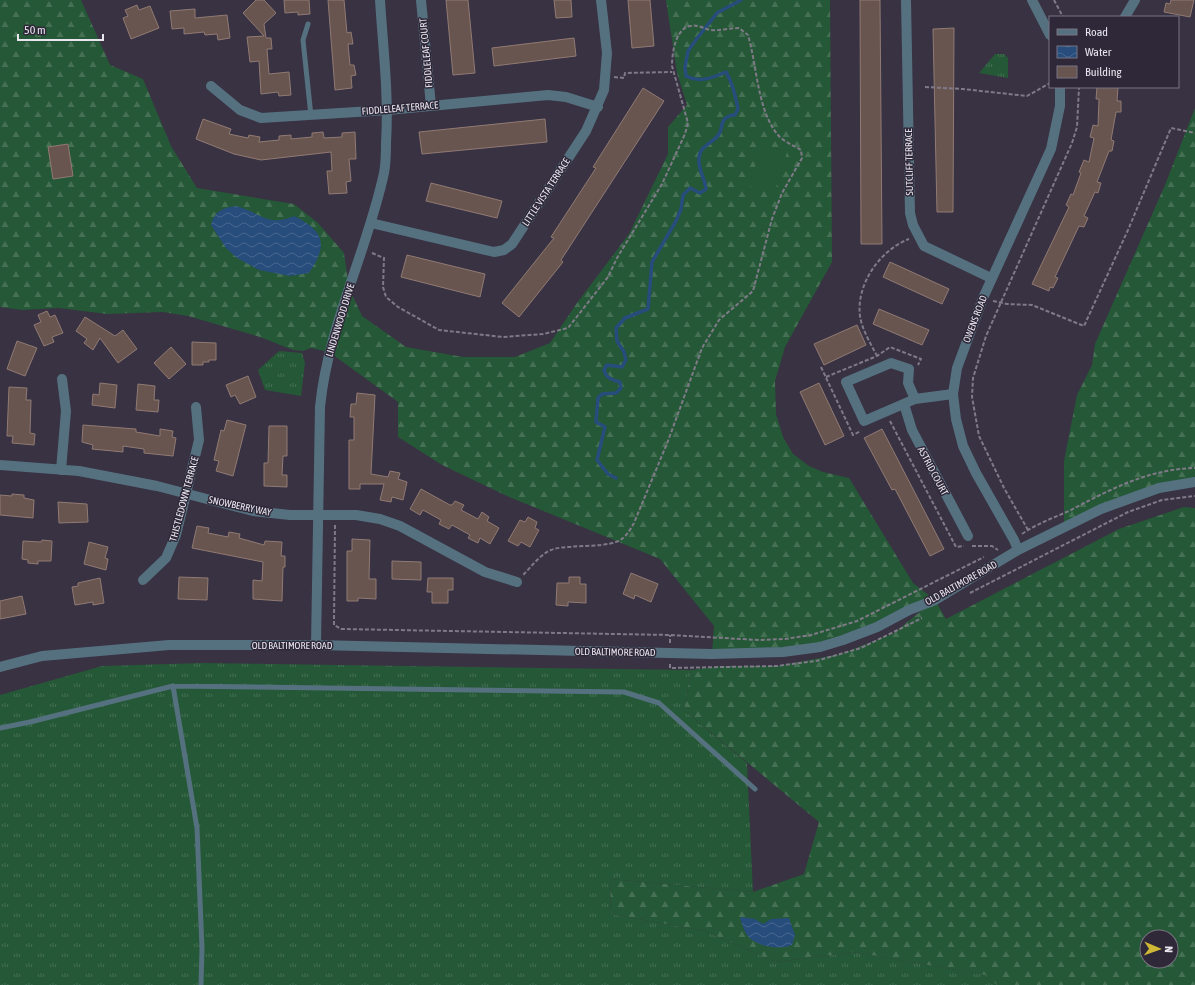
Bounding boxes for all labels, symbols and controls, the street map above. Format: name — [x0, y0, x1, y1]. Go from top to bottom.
scale bar — [18, 16, 103, 42]
legend — [1049, 16, 1179, 88]
street label: FIDDLELEAF COURT — [417, 17, 435, 88]
text: 50 m — [24, 23, 46, 37]
text: Road — [1085, 25, 1108, 39]
text: Water — [1085, 45, 1112, 59]
text: Building — [1085, 65, 1123, 79]
street label: FIDDLELEAF TERRACE — [361, 99, 439, 117]
street label: SUTCLIFF TERRACE — [903, 128, 915, 196]
street label: LITTLE VISTA TERRACE — [520, 155, 573, 228]
street label: LINDENWOOD DRIVE — [324, 281, 357, 358]
street label: OWENS ROAD — [961, 293, 989, 344]
street label: ASTRID COURT — [916, 445, 951, 498]
street label: THISTLEDOWN TERRACE — [167, 455, 201, 543]
street label: SNOWBERRY WAY — [208, 494, 273, 518]
street label: OLD BALTIMORE ROAD — [923, 558, 999, 607]
street label: OLD BALTIMORE ROAD — [252, 640, 333, 651]
street label: OLD BALTIMORE ROAD — [575, 646, 656, 658]
north arrow — [1139, 929, 1179, 969]
text: N — [1163, 946, 1175, 953]

